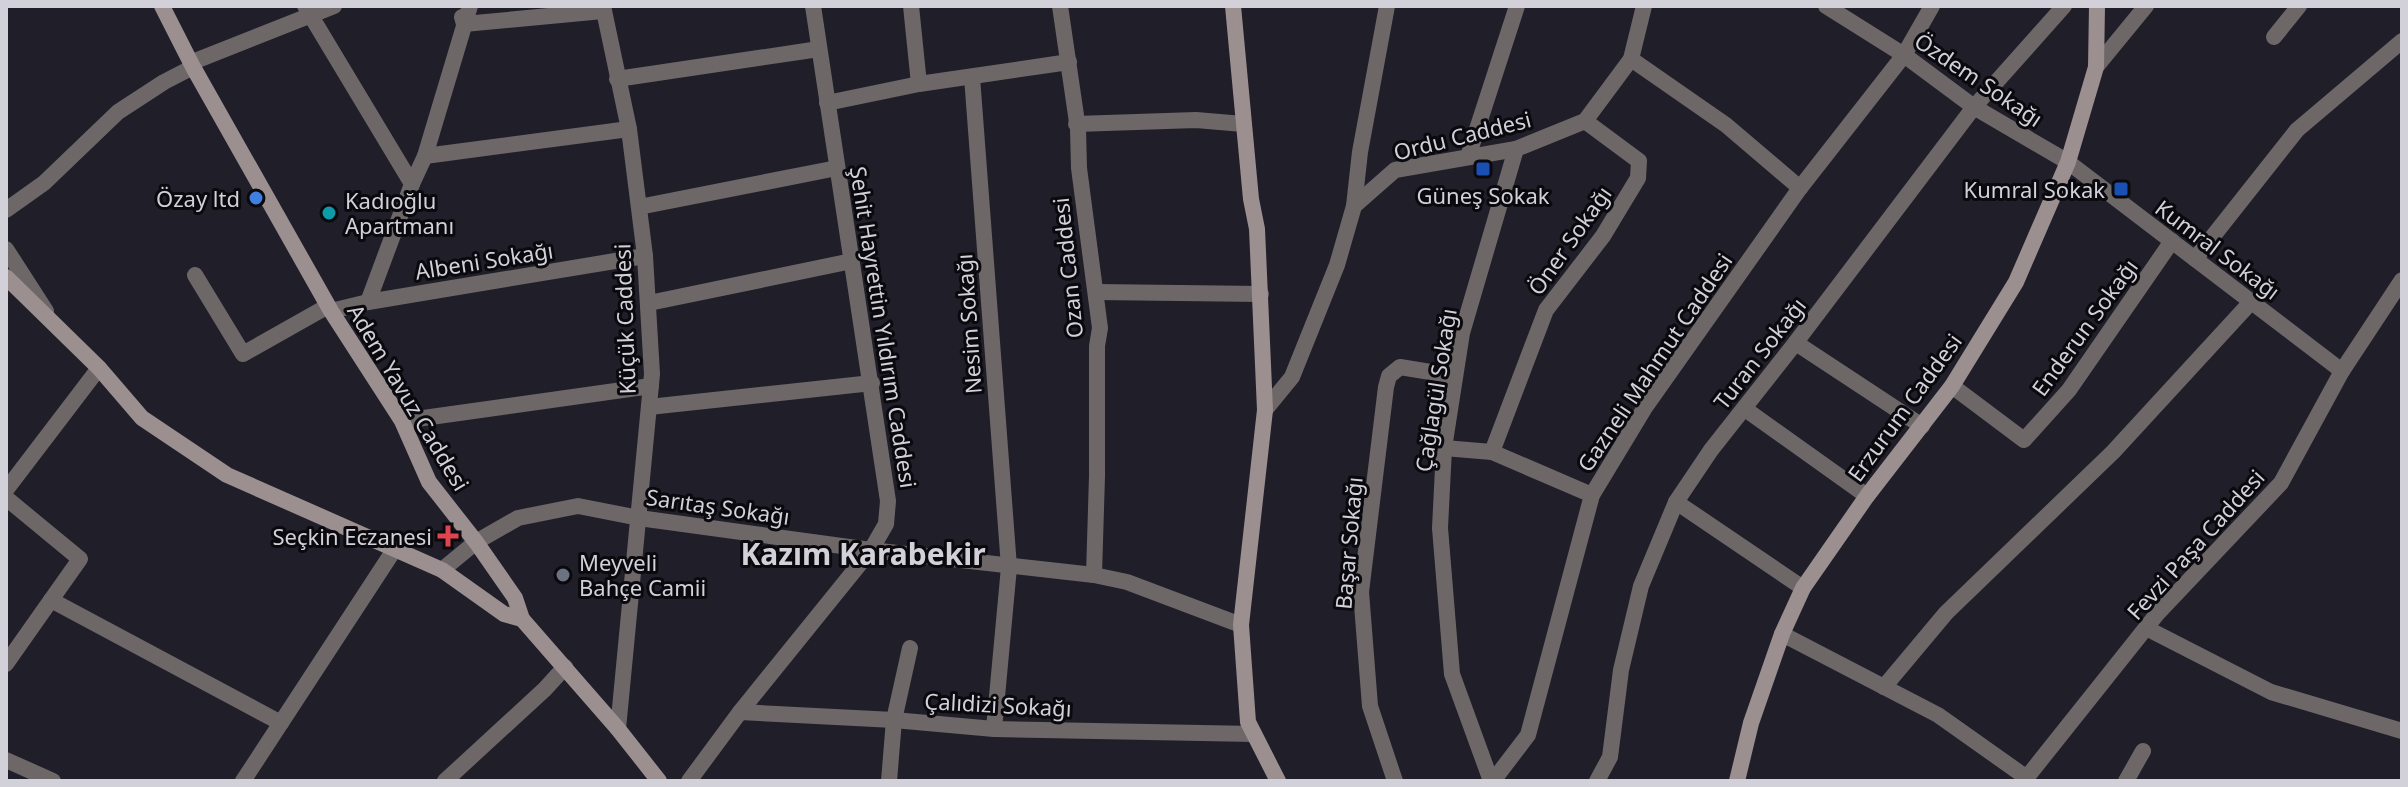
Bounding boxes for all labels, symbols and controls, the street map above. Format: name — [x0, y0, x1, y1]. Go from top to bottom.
street label: Özdem Sokağı — [1909, 25, 2049, 133]
street label: Ordu Caddesi — [1390, 103, 1534, 167]
marker: Güneş Sokak — [1474, 160, 1492, 178]
street label: Şehit Hayrettin Yıldırım Caddesi — [844, 164, 924, 490]
place label: Kumral Sokak — [1964, 174, 2105, 204]
place label: Güneş Sokak — [1416, 180, 1550, 210]
street label: Öner Sokağı — [1520, 180, 1618, 300]
marker: Kumral Sokak — [2112, 180, 2130, 198]
place label: Özay ltd — [156, 183, 240, 213]
place label: Kadıoğlu Apartmanı — [345, 185, 454, 240]
marker: Özay ltd — [247, 189, 265, 207]
street label: Kumral Sokağı — [2150, 192, 2286, 306]
street label: Ozan Caddesi — [1045, 196, 1089, 340]
marker: Kadıoğlu Apartmanı — [320, 204, 338, 222]
street label: Albeni Sokağı — [413, 234, 555, 286]
street label: Küçük Caddesi — [606, 243, 642, 395]
street label: Gazneli Mahmut Caddesi — [1570, 247, 1738, 477]
street label: Enderun Sokağı — [2024, 252, 2144, 402]
street label: Nesim Sokağı — [948, 253, 988, 395]
street label: Turan Sokağı — [1706, 291, 1812, 415]
street label: Adem Yavuz Caddesi — [341, 298, 477, 496]
street label: Çağlagül Sokağı — [1407, 306, 1463, 474]
street label: Erzurum Caddesi — [1840, 327, 1968, 487]
street label: Fevzi Paşa Caddesi — [2119, 462, 2271, 626]
street label: Başar Sokağı — [1327, 475, 1369, 611]
street label: Sarıtaş Sokağı — [644, 481, 792, 531]
place label: Seçkin Eczanesi — [273, 521, 432, 551]
marker: Seçkin Eczanesi — [439, 527, 457, 545]
district label: Kazım Karabekir — [740, 533, 986, 574]
place label: Meyveli Bahçe Camii — [579, 547, 706, 602]
marker: Meyveli Bahçe Camii — [554, 566, 572, 584]
street label: Çalıdizi Sokağı — [924, 685, 1072, 723]

